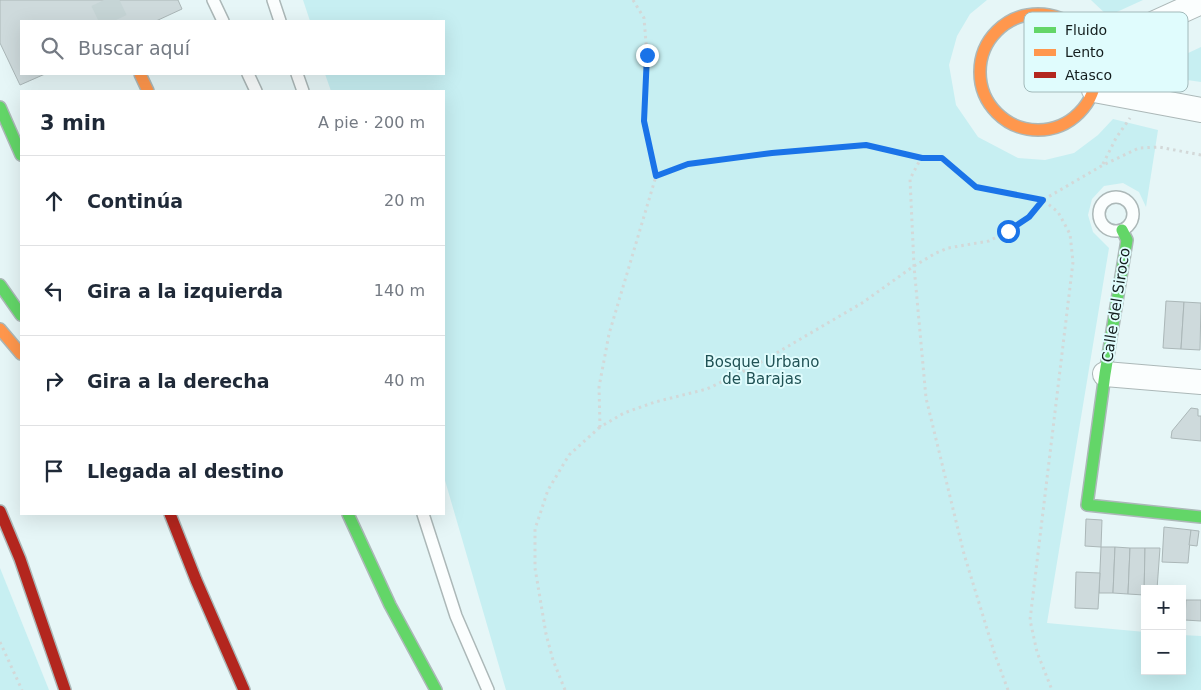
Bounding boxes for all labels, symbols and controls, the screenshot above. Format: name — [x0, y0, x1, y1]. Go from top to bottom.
legend — [1024, 12, 1188, 92]
search box — [20, 20, 445, 75]
text: Fluido — [1065, 22, 1107, 38]
icon: search — [38, 34, 66, 62]
text: Buscar aquí — [78, 37, 190, 59]
route end — [636, 44, 659, 67]
text: Lento — [1065, 44, 1104, 60]
text: Atasco — [1065, 67, 1112, 83]
text: 3 min — [40, 111, 106, 135]
text: A pie · 200 m — [318, 113, 425, 132]
icon: ahead — [40, 187, 68, 215]
text: Continúa — [87, 190, 183, 212]
text: 20 m — [384, 191, 425, 210]
route start — [997, 220, 1020, 243]
street label: Calle del Siroco — [1098, 246, 1134, 364]
icon: left — [40, 277, 68, 305]
text: Gira a la izquierda — [87, 280, 283, 302]
text: 140 m — [374, 281, 425, 300]
park label: Bosque Urbano de Barajas — [705, 353, 819, 388]
icon: right — [40, 367, 68, 395]
text: Gira a la derecha — [87, 370, 270, 392]
text: 40 m — [384, 371, 425, 390]
icon: arrive — [40, 457, 68, 485]
text: Llegada al destino — [87, 460, 284, 482]
map controls — [1141, 585, 1186, 675]
button: + — [1141, 585, 1186, 630]
button: − — [1141, 630, 1186, 675]

